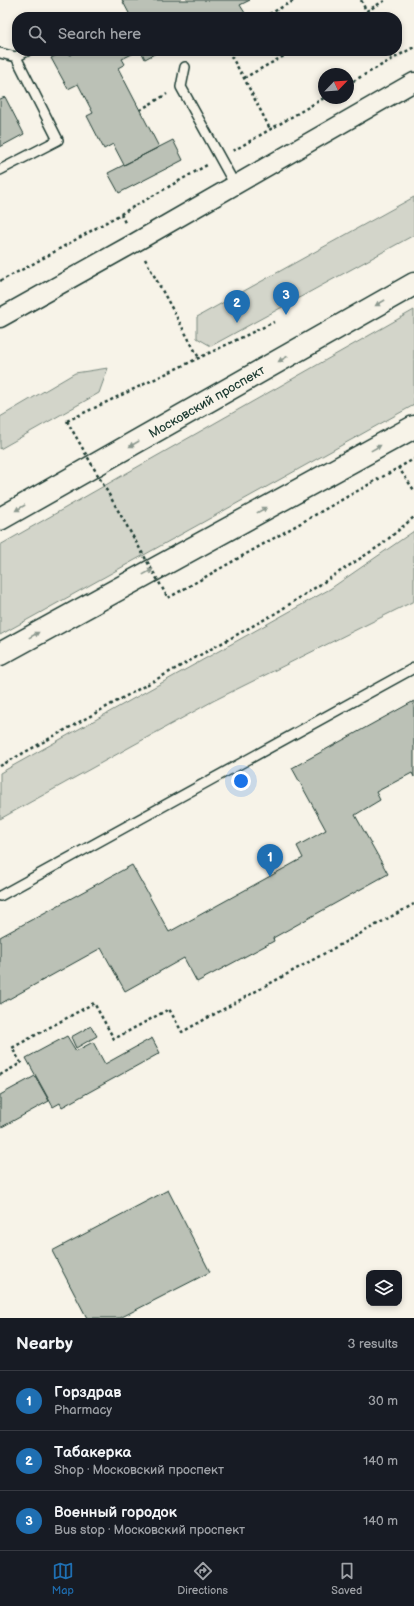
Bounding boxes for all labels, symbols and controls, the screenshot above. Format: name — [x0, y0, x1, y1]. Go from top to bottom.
search box — [12, 12, 402, 56]
icon: search — [26, 23, 48, 45]
text: Search here — [58, 25, 141, 44]
north arrow — [318, 68, 354, 104]
pin: 3 — [273, 282, 299, 315]
pin: 2 — [224, 290, 250, 323]
one-way arrow — [374, 300, 386, 307]
one-way arrow — [277, 355, 289, 362]
street label: Московский проспект — [146, 362, 268, 442]
one-way arrow — [128, 440, 139, 447]
one-way arrow — [371, 444, 382, 451]
one-way arrow — [15, 504, 26, 511]
one-way arrow — [256, 507, 268, 513]
one-way arrow — [142, 569, 154, 576]
one-way arrow — [28, 631, 40, 638]
your location — [231, 771, 251, 791]
pin: 1 — [257, 844, 283, 877]
map controls — [366, 1270, 402, 1306]
button: layers — [366, 1270, 402, 1306]
text: Nearby — [16, 1334, 73, 1354]
text: 3 results — [347, 1336, 398, 1352]
text: Горздрав — [54, 1383, 121, 1402]
text: 1 — [26, 1393, 32, 1409]
text: 30 m — [368, 1393, 398, 1409]
text: Pharmacy — [54, 1402, 112, 1418]
text: Табакерка — [54, 1443, 131, 1462]
text: 2 — [25, 1453, 33, 1469]
text: 140 m — [363, 1453, 398, 1469]
text: Shop · Московский проспект — [54, 1462, 224, 1478]
text: Военный городок — [54, 1503, 177, 1522]
text: 3 — [25, 1513, 33, 1529]
text: 140 m — [363, 1513, 398, 1529]
text: Bus stop · Московский проспект — [54, 1522, 245, 1538]
tab: Map — [52, 1560, 74, 1597]
tab: Directions — [177, 1560, 228, 1597]
tab: Saved — [331, 1560, 362, 1597]

